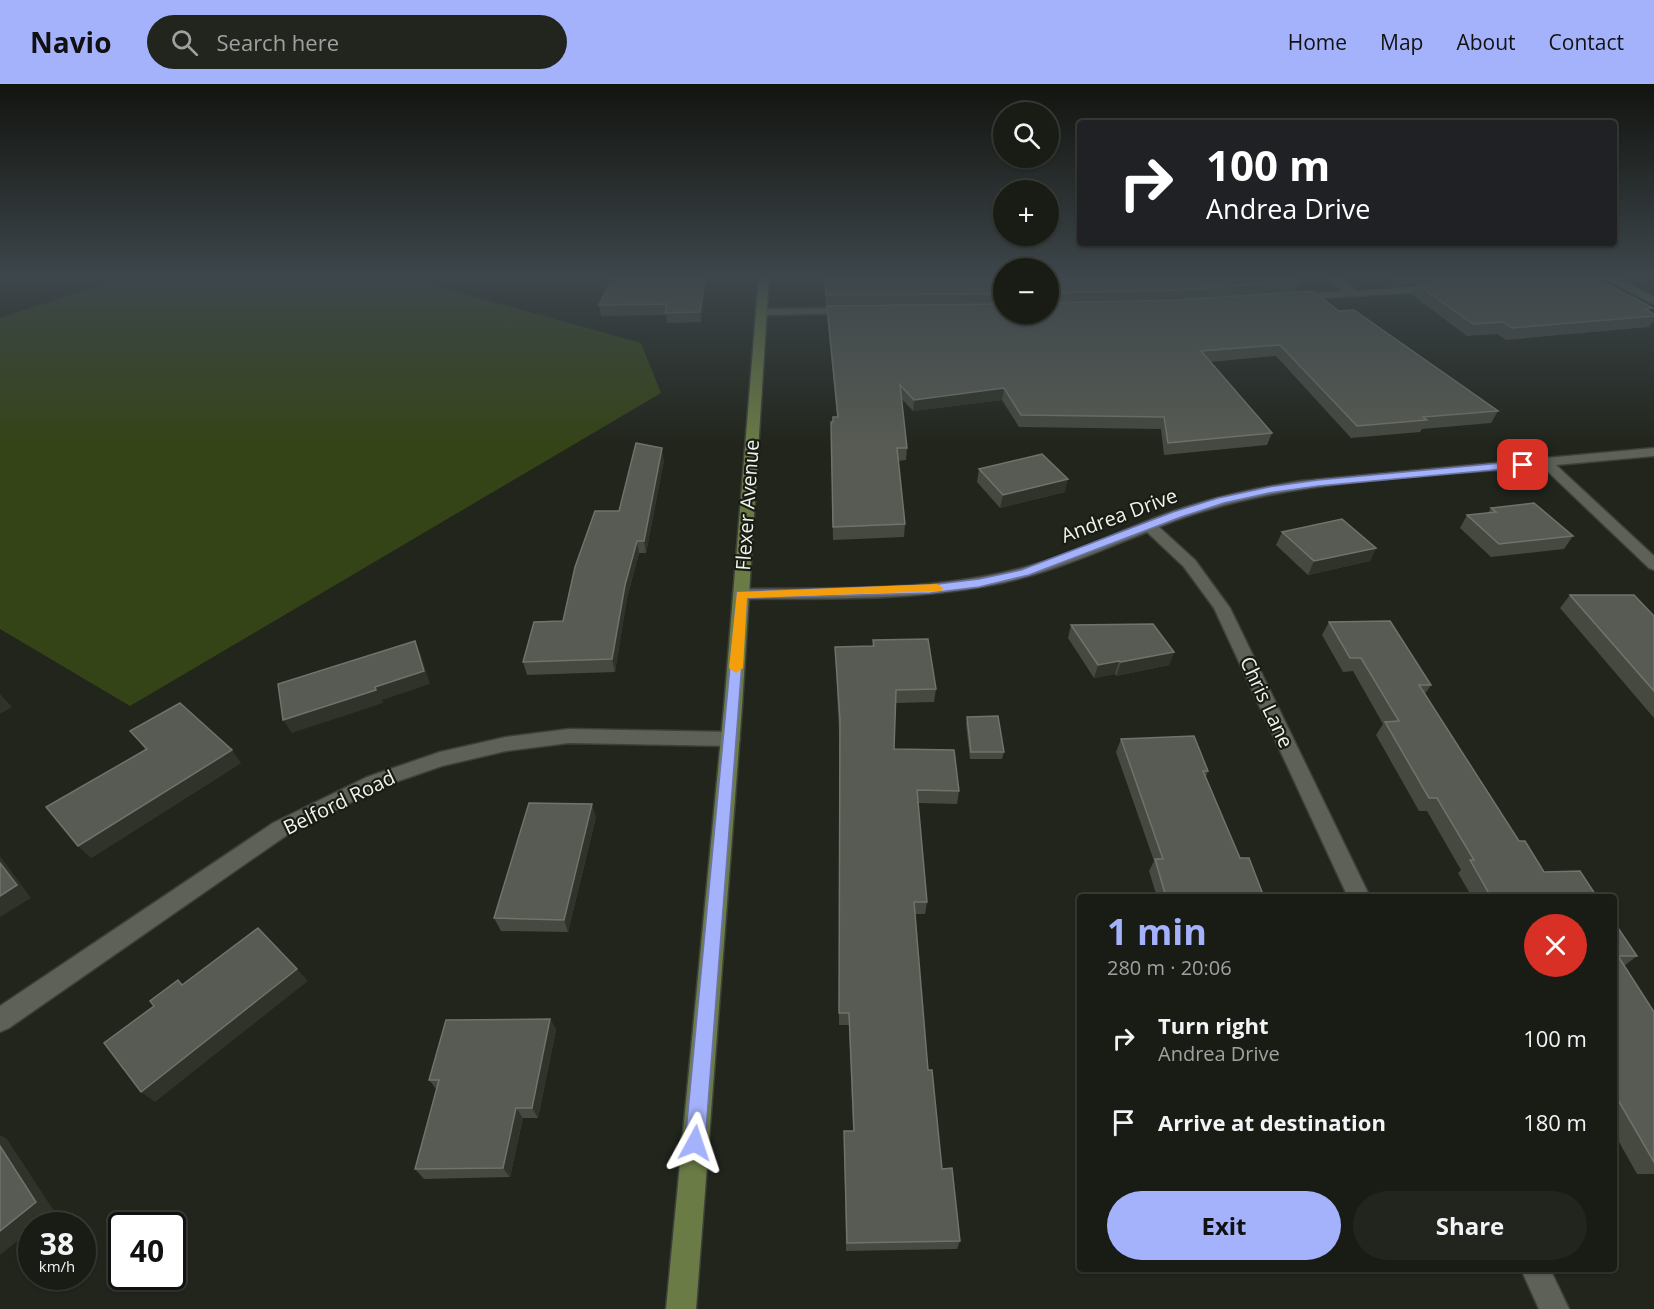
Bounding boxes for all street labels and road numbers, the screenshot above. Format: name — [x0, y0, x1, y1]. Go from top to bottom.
street label: Flexer Avenue — [729, 439, 765, 571]
street label: Andrea Drive — [1057, 481, 1181, 549]
street label: Chris Lane — [1234, 652, 1300, 752]
street label: Belford Road — [279, 763, 399, 841]

